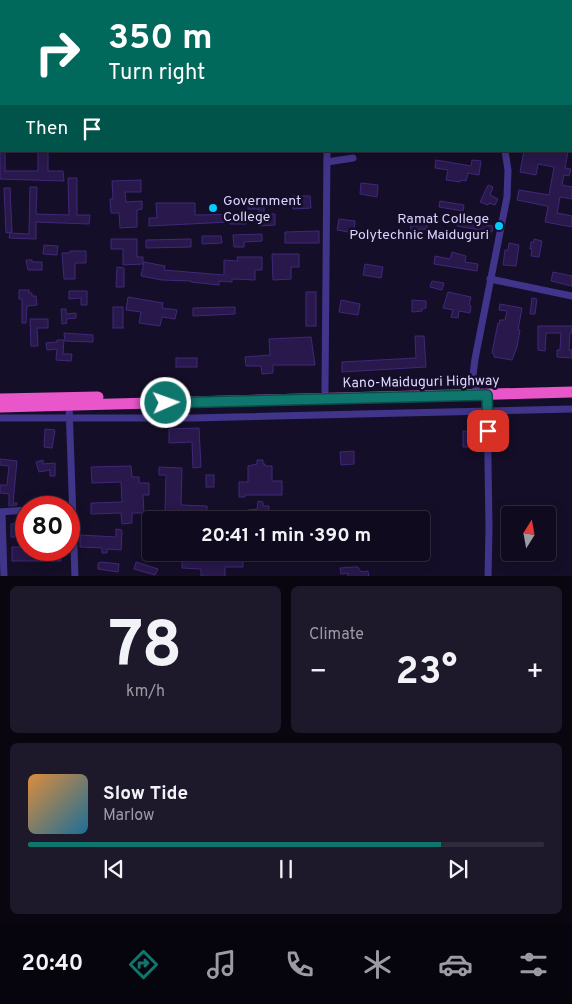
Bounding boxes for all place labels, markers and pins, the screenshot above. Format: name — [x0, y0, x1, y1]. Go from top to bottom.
place label: Government College — [223, 193, 301, 226]
marker: Government College — [207, 202, 219, 214]
place label: Ramat College Polytechnic Maiduguri — [349, 211, 489, 244]
marker: Ramat College Polytechnic Maiduguri — [493, 220, 505, 232]
pin — [467, 410, 509, 452]

